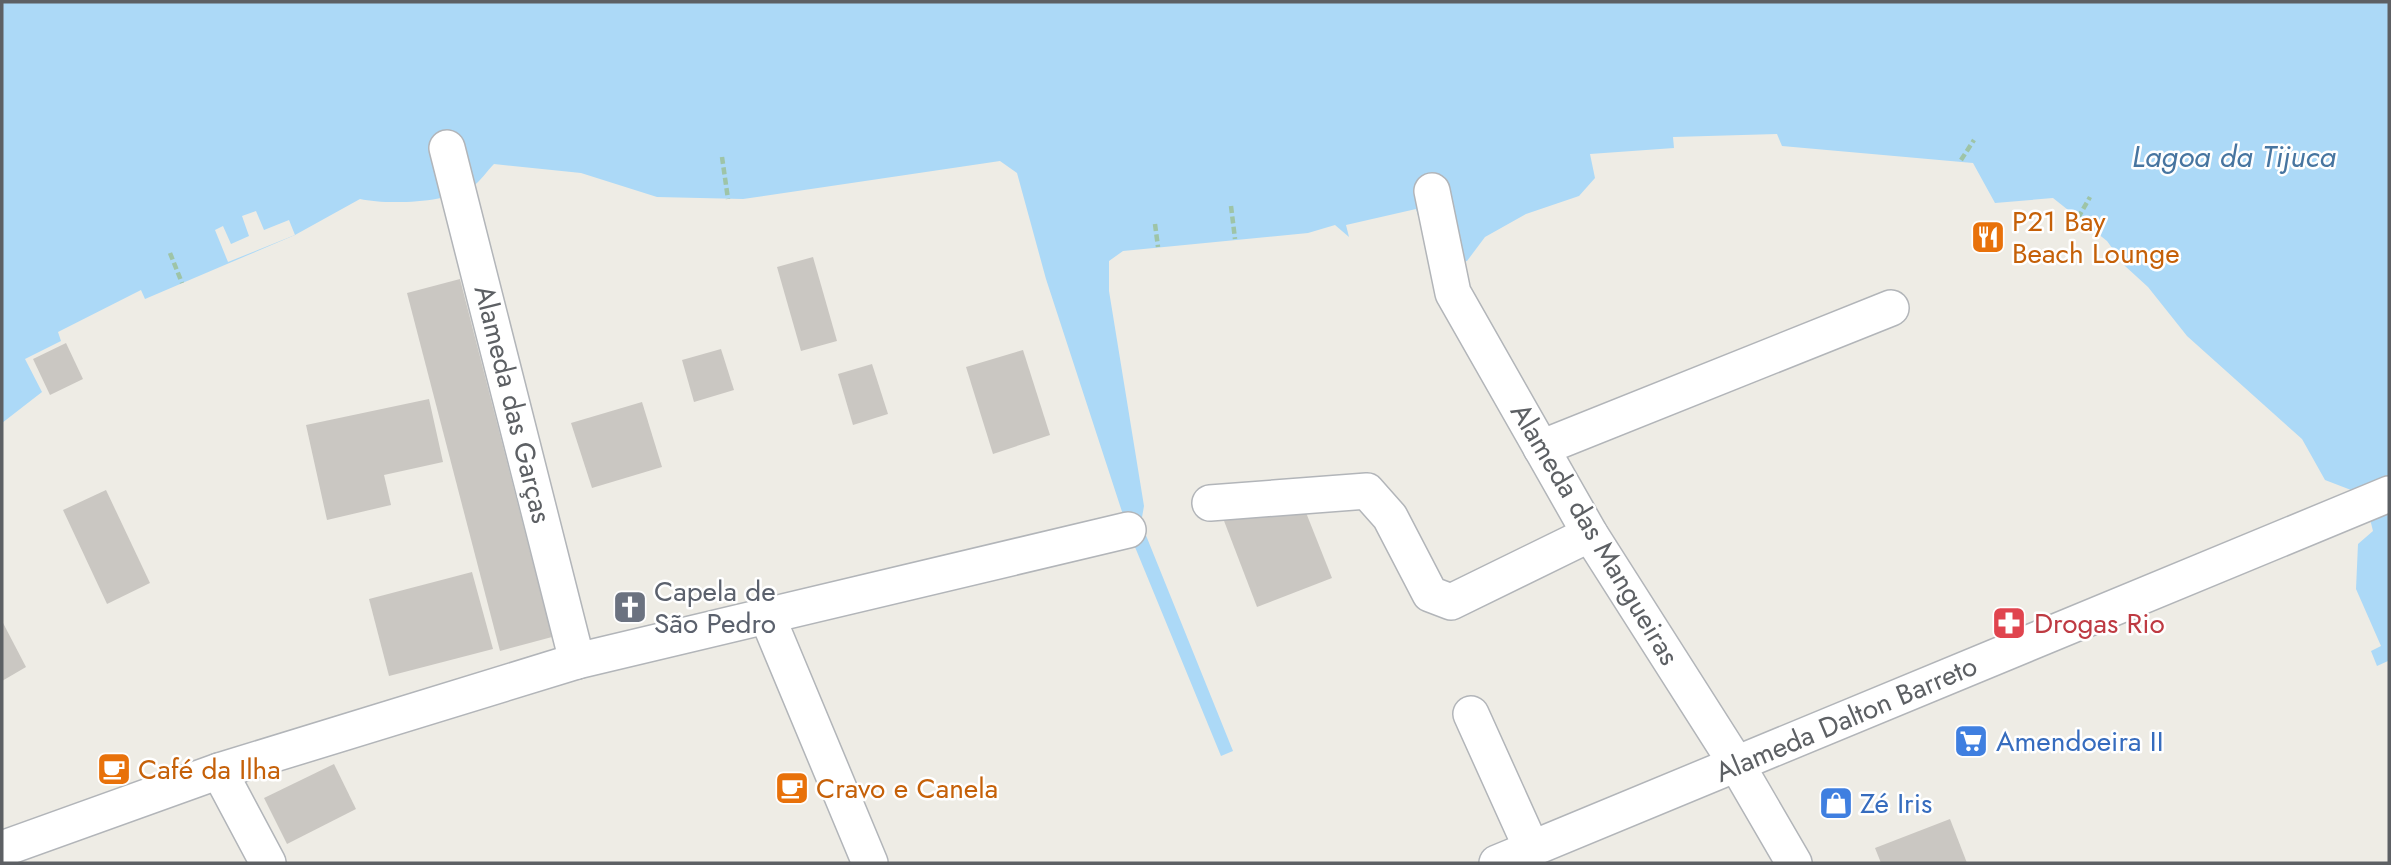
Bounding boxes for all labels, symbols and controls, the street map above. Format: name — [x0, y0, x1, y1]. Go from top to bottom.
water label: Lagoa da Tijuca — [2132, 135, 2336, 178]
place label: P21 Bay Beach Lounge — [2012, 201, 2180, 274]
restaurant icon: P21 Bay Beach Lounge — [1969, 218, 2007, 256]
street label: Alameda das Garças — [464, 281, 562, 527]
street label: Alameda das Mangueiras — [1500, 395, 1690, 673]
place label: Capela de São Pedro — [654, 571, 776, 644]
church icon: Capela de São Pedro — [611, 588, 649, 626]
place label: Drogas Rio — [2034, 603, 2165, 644]
pharmacy icon: Drogas Rio — [1990, 604, 2028, 642]
street label: Alameda Dalton Barreto — [1709, 645, 1983, 793]
place label: Amendoeira II — [1996, 721, 2164, 762]
supermarket icon: Amendoeira II — [1952, 722, 1990, 760]
place label: Café da Ilha — [138, 749, 281, 790]
cafe icon: Café da Ilha — [95, 750, 133, 788]
place label: Cravo e Canela — [816, 768, 998, 809]
cafe icon: Cravo e Canela — [773, 769, 811, 807]
place label: Zé Iris — [1860, 783, 1932, 824]
shop icon: Zé Iris — [1817, 784, 1855, 822]

